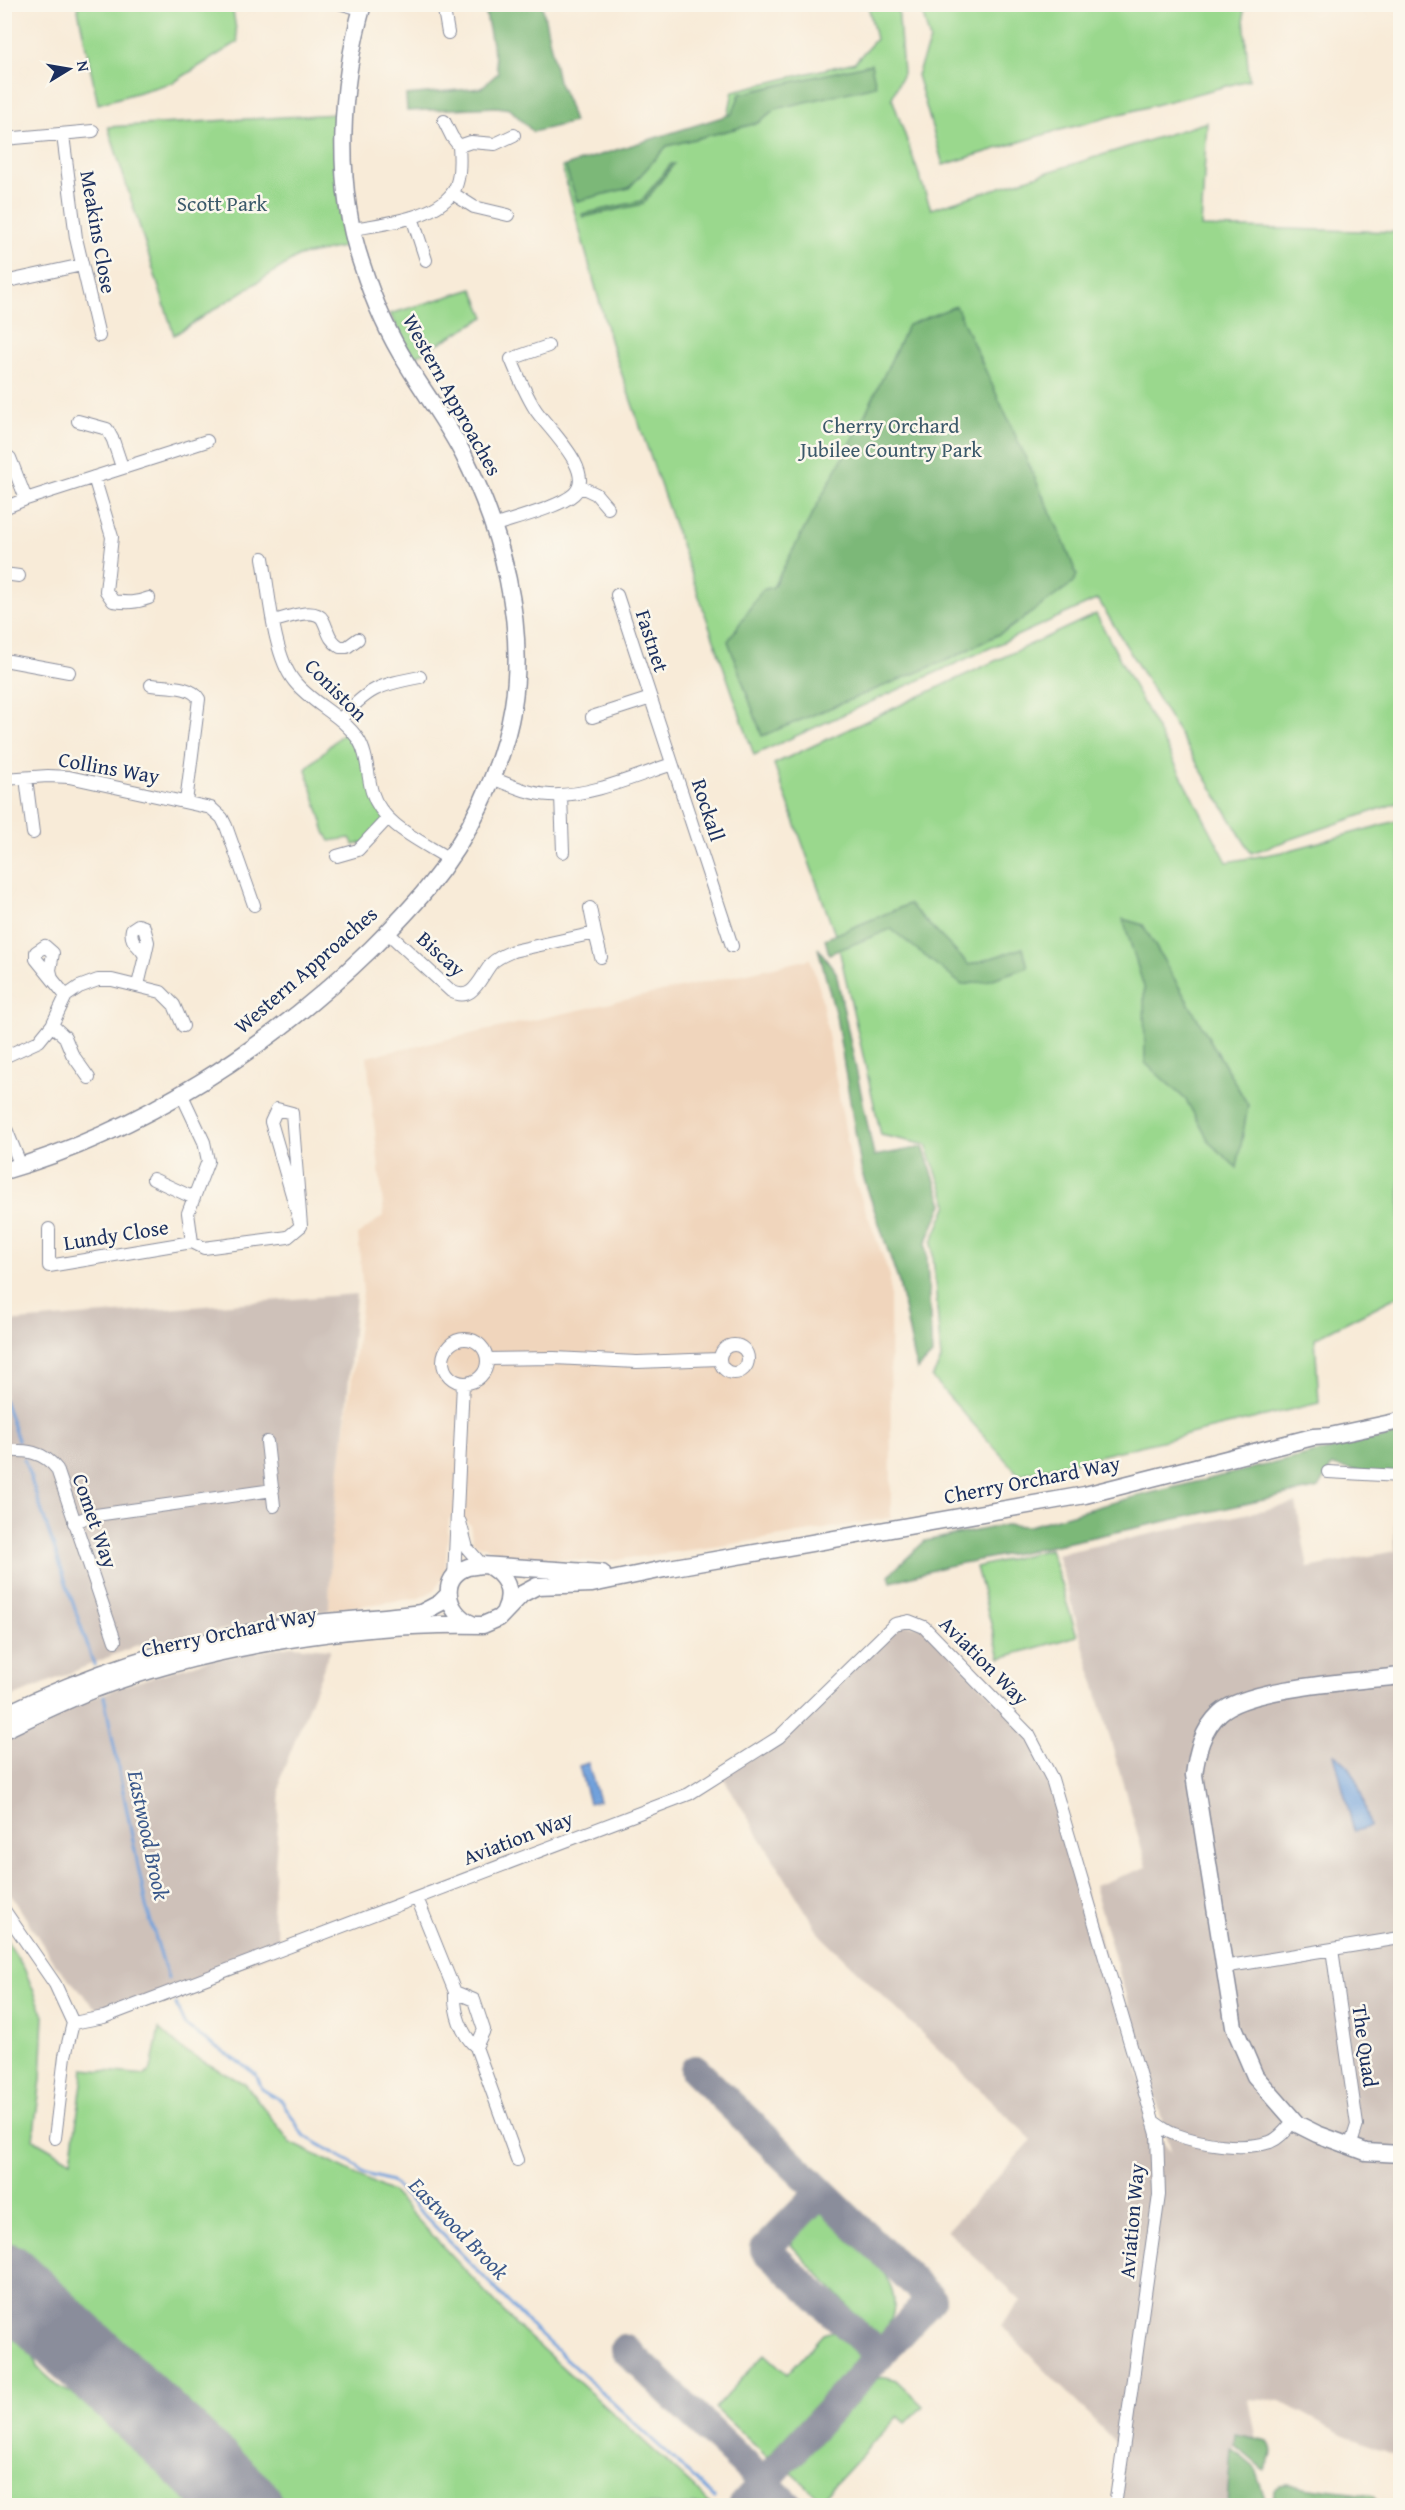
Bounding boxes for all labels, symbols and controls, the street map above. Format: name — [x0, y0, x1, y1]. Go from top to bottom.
north arrow — [39, 39, 99, 99]
text: N — [71, 59, 97, 74]
street label: Meakins Close — [72, 168, 125, 296]
park label: Scott Park — [177, 188, 267, 219]
street label: Western Approaches — [395, 308, 510, 481]
park label: Cherry Orchard Jubilee Country Park — [797, 410, 982, 465]
street label: Fastnet — [628, 606, 677, 677]
street label: Coniston — [298, 651, 375, 728]
street label: Collins Way — [56, 743, 163, 792]
street label: Rockall — [684, 775, 733, 845]
street label: Western Approaches — [227, 899, 384, 1041]
street label: Biscay — [410, 923, 473, 984]
street label: Lundy Close — [61, 1211, 171, 1258]
street label: Cherry Orchard Way — [941, 1447, 1123, 1512]
street label: Comet Way — [65, 1469, 126, 1573]
street label: Cherry Orchard Way — [138, 1598, 320, 1665]
street label: Aviation Way — [932, 1609, 1037, 1713]
water label: Eastwood Brook — [119, 1766, 179, 1904]
street label: Aviation Way — [458, 1802, 578, 1873]
street label: The Quad — [1344, 2003, 1387, 2090]
street label: Aviation Way — [1111, 2161, 1152, 2280]
water label: Eastwood Brook — [401, 2169, 517, 2287]

